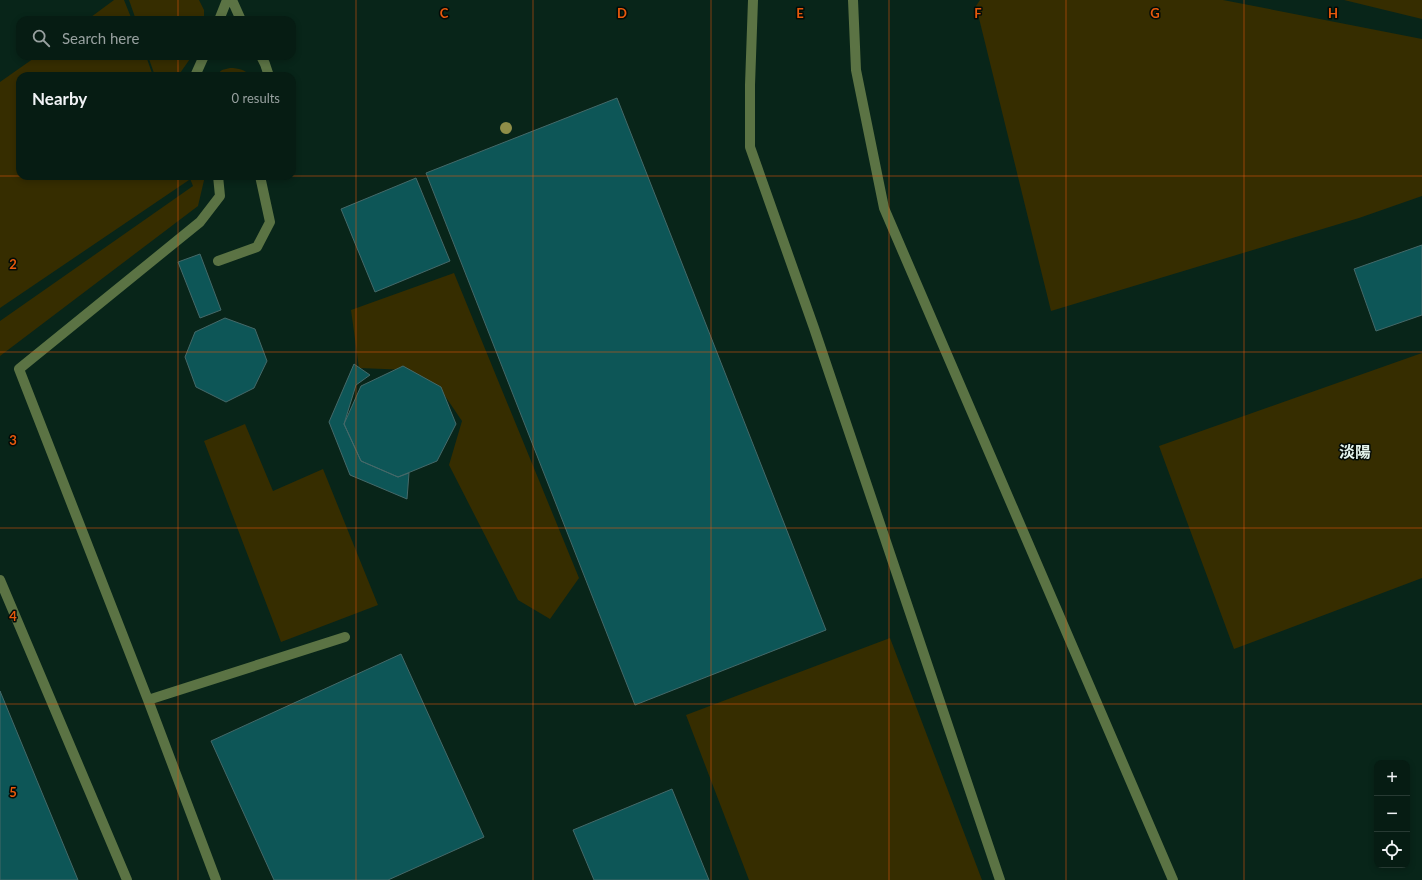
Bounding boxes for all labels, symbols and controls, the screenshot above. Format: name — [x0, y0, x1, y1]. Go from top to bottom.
text: C — [440, 5, 449, 21]
text: D — [617, 5, 627, 21]
text: E — [796, 5, 804, 21]
text: F — [974, 5, 982, 21]
text: G — [1150, 5, 1160, 21]
text: H — [1328, 5, 1338, 21]
search box — [16, 16, 296, 60]
icon: search — [30, 27, 52, 49]
text: Search here — [62, 29, 139, 47]
text: Nearby — [32, 88, 87, 109]
text: 0 results — [232, 90, 280, 106]
text: 2 — [9, 256, 17, 272]
text: 3 — [9, 432, 17, 448]
district label: 淡陽 — [1339, 442, 1371, 461]
text: 4 — [9, 608, 17, 624]
map controls — [1374, 760, 1410, 868]
button: + — [1374, 760, 1410, 796]
text: 5 — [9, 784, 17, 800]
button: − — [1374, 796, 1410, 832]
button: locate — [1374, 832, 1410, 868]

